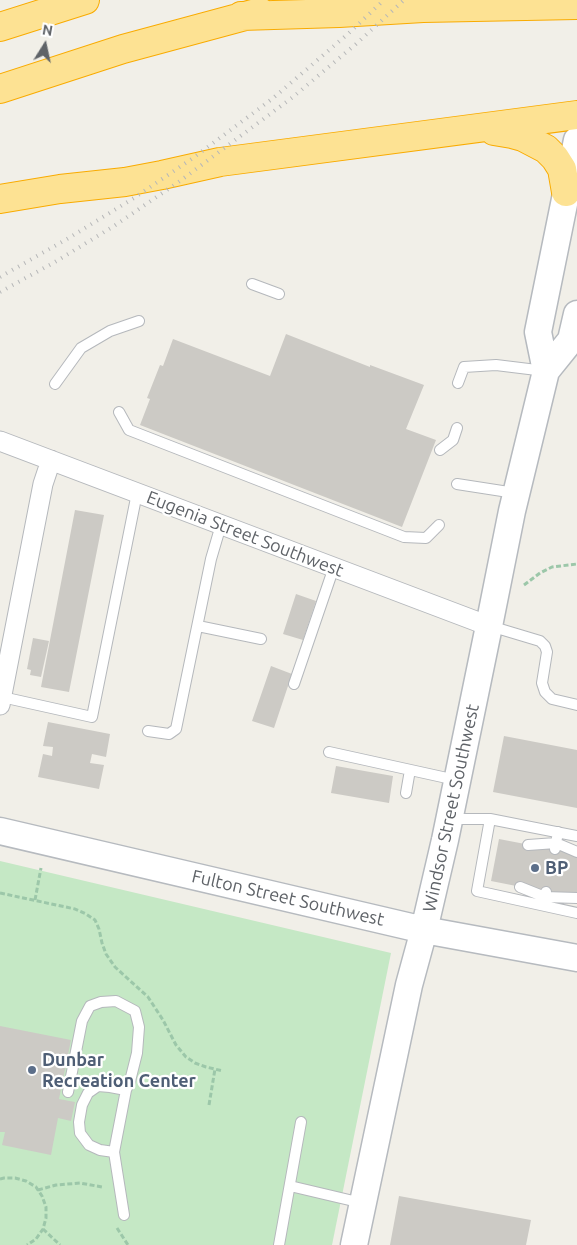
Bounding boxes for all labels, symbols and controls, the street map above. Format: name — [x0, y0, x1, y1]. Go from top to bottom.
north arrow — [20, 20, 70, 70]
text: N — [41, 21, 54, 39]
street label: Eugenia Street Southwest — [143, 486, 347, 582]
street label: Windsor Street Southwest — [418, 702, 484, 914]
place label: BP — [545, 857, 568, 879]
marker: BP — [529, 862, 541, 874]
street label: Fulton Street Southwest — [190, 865, 386, 931]
place label: Dunbar Recreation Center — [42, 1049, 196, 1092]
marker: Dunbar Recreation Center — [26, 1064, 38, 1076]

